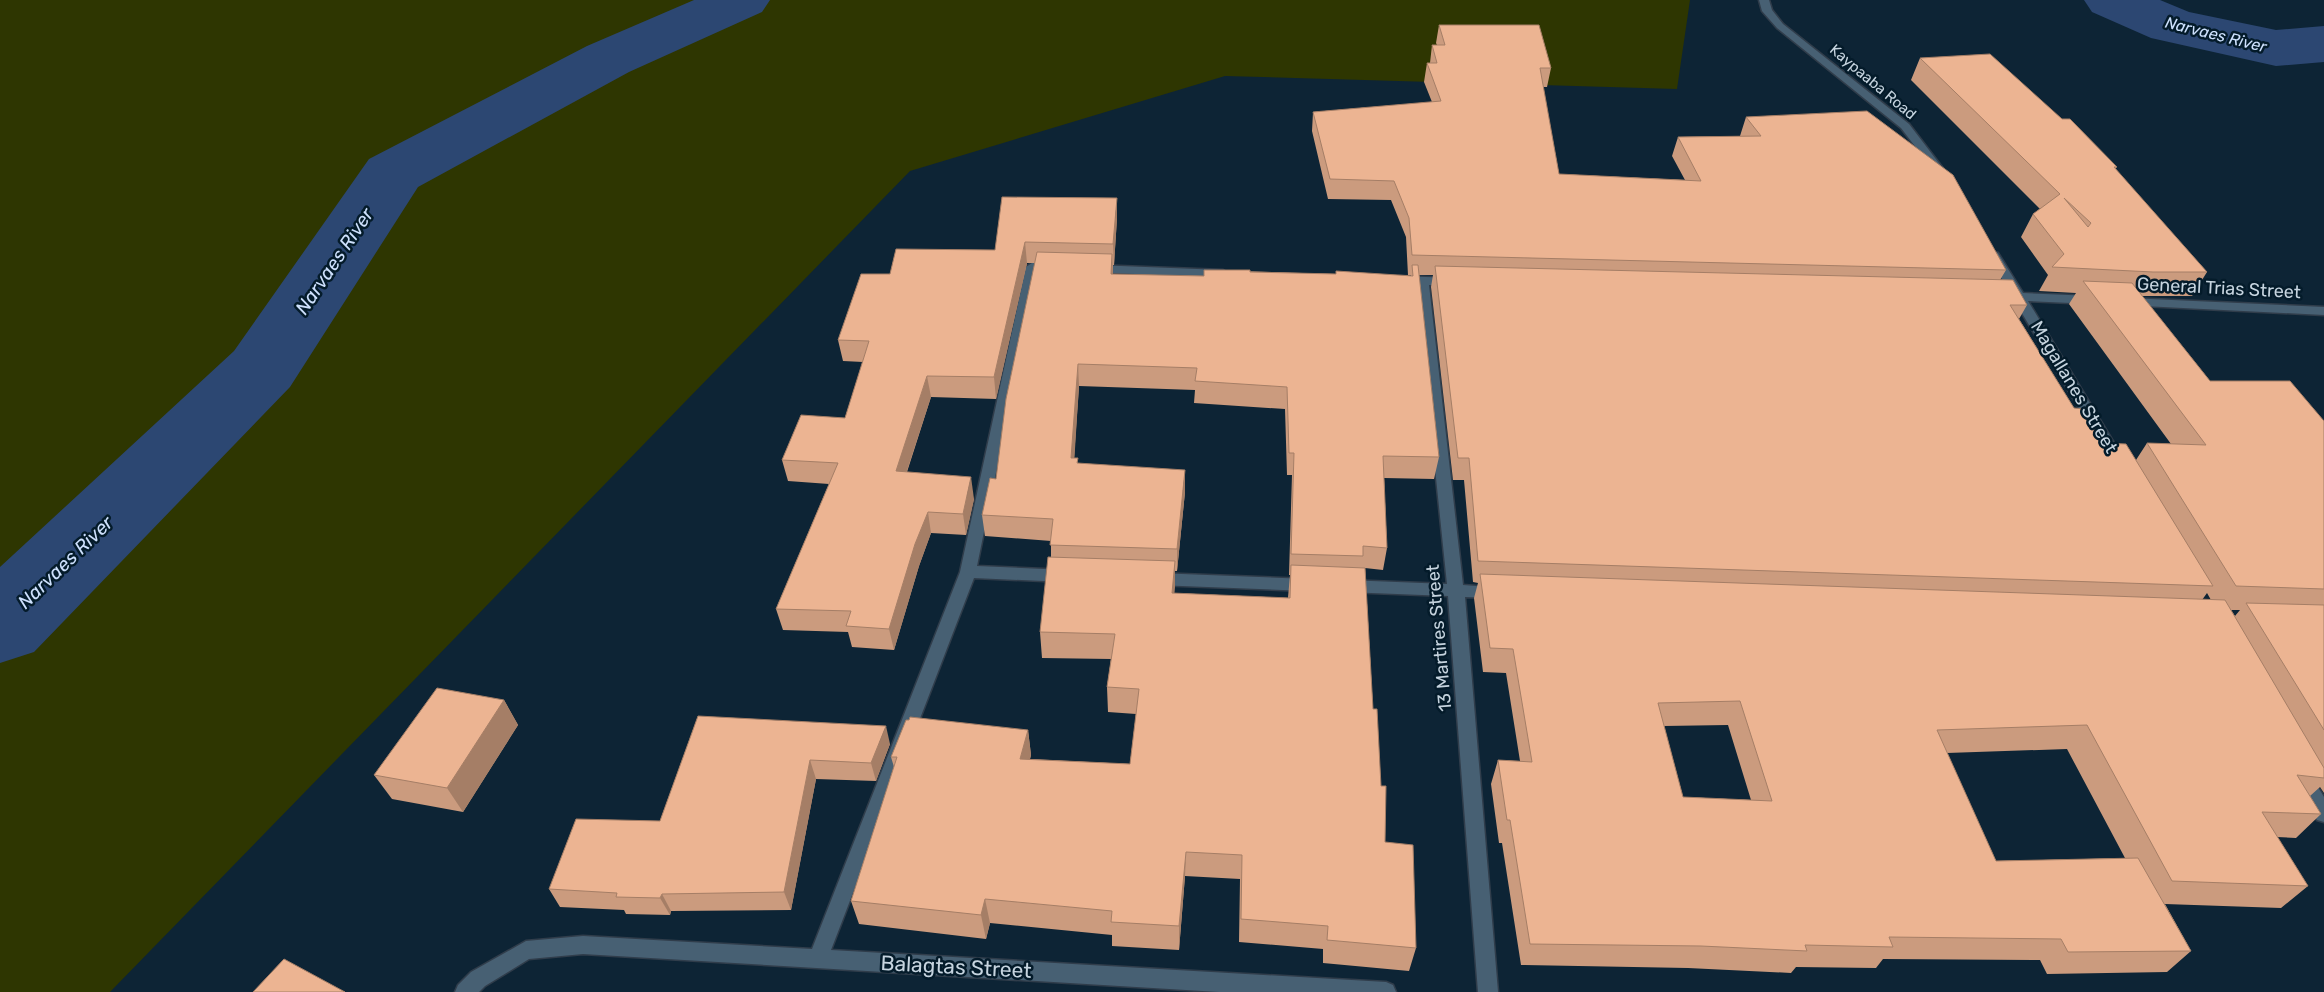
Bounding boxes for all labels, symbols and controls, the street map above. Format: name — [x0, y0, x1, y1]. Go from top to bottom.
water label: Narvaes River — [2163, 13, 2269, 56]
street label: Kaypaaba Road — [1826, 41, 1920, 123]
water label: Narvaes River — [290, 203, 379, 319]
street label: General Trias Street — [2137, 273, 2301, 303]
street label: Magallanes Street — [2026, 317, 2122, 457]
water label: Narvaes River — [13, 511, 118, 613]
street label: 13 Martires Street — [1422, 563, 1456, 713]
street label: Balagtas Street — [880, 950, 1032, 983]

